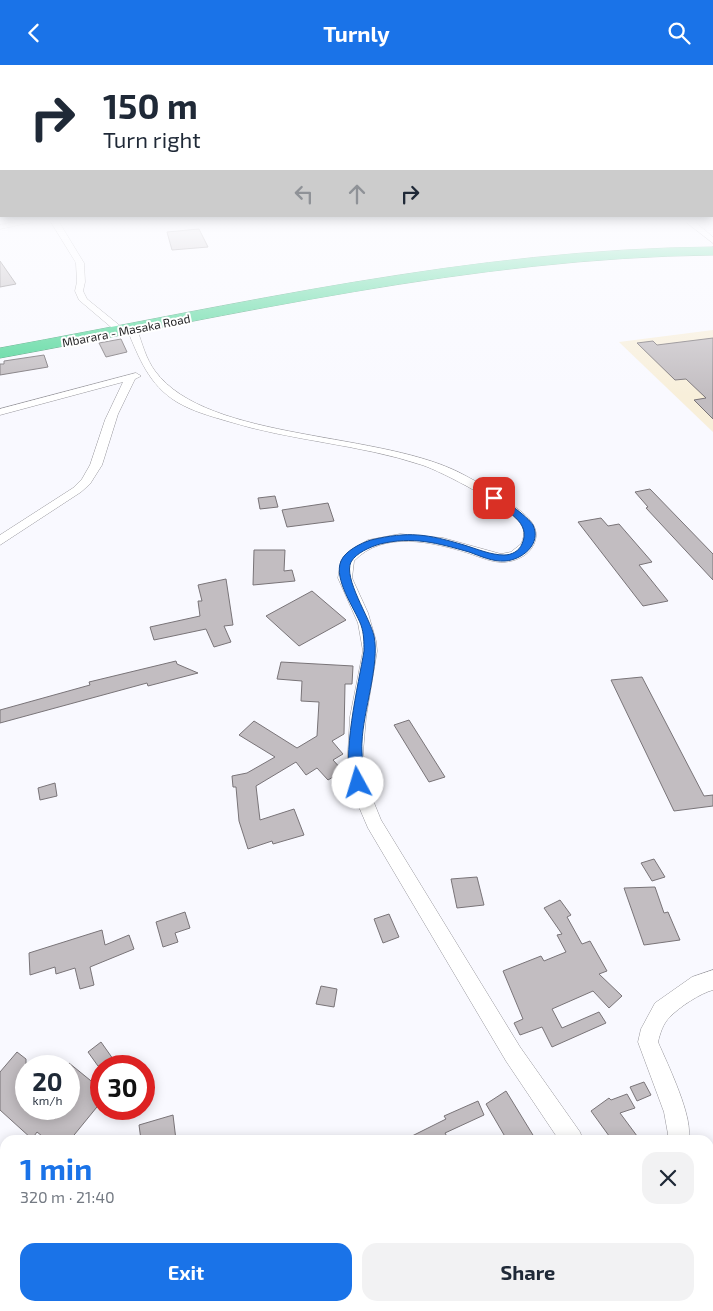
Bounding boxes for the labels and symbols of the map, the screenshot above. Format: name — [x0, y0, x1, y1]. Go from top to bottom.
street label: Mbarara - Masaka Road — [61, 311, 191, 349]
pin — [473, 477, 515, 519]
position arrow — [331, 756, 383, 808]
speed limit sign: 30 — [90, 1055, 155, 1120]

